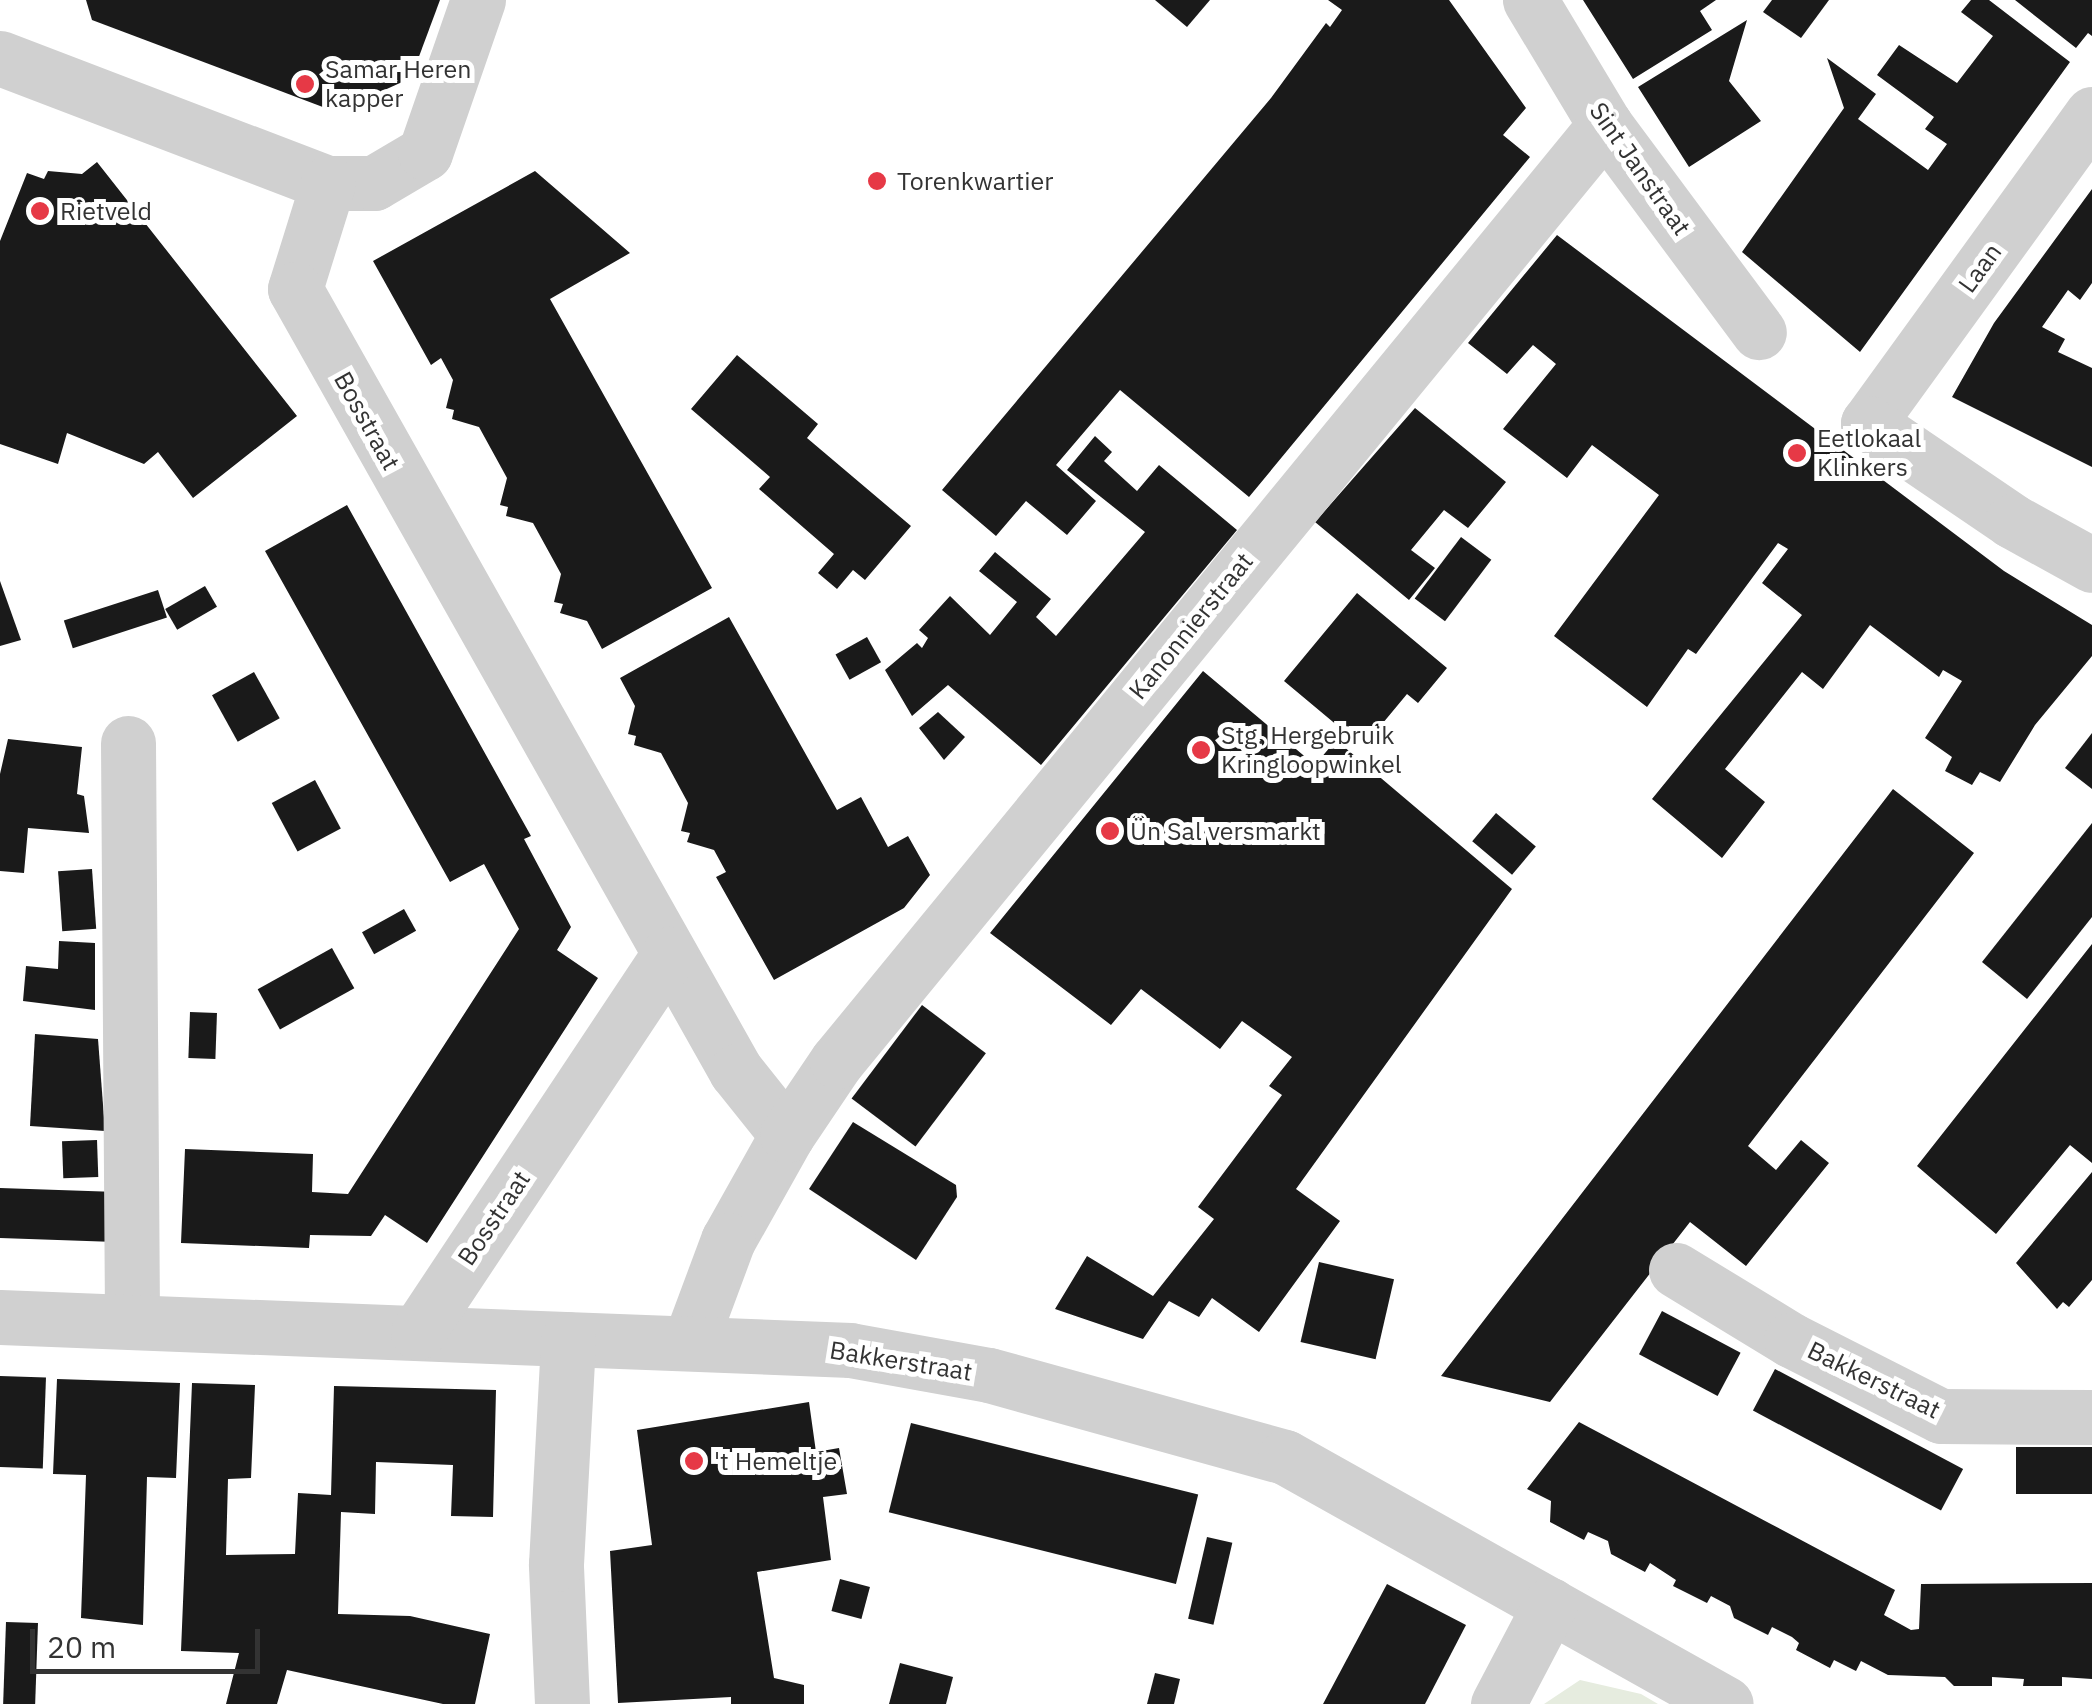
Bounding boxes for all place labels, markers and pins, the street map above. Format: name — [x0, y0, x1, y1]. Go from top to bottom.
place label: Samar Heren kapper — [325, 55, 471, 114]
marker: Samar Heren kapper — [294, 73, 316, 95]
place label: Torenkwartier — [897, 166, 1053, 196]
marker: Torenkwartier — [866, 170, 888, 192]
place label: Rietveld — [60, 196, 152, 226]
marker: Rietveld — [29, 200, 51, 222]
place label: Eetlokaal Klinkers — [1817, 424, 1921, 483]
marker: Eetlokaal Klinkers — [1786, 442, 1808, 464]
place label: Stg. Hergebruik Kringloopwinkel — [1221, 721, 1402, 780]
marker: Stg. Hergebruik Kringloopwinkel — [1190, 739, 1212, 761]
place label: Ün Sal versmarkt — [1130, 816, 1321, 846]
marker: Ün Sal versmarkt — [1099, 820, 1121, 842]
place label: 't Hemeltje — [714, 1446, 837, 1476]
marker: 't Hemeltje — [683, 1450, 705, 1472]

